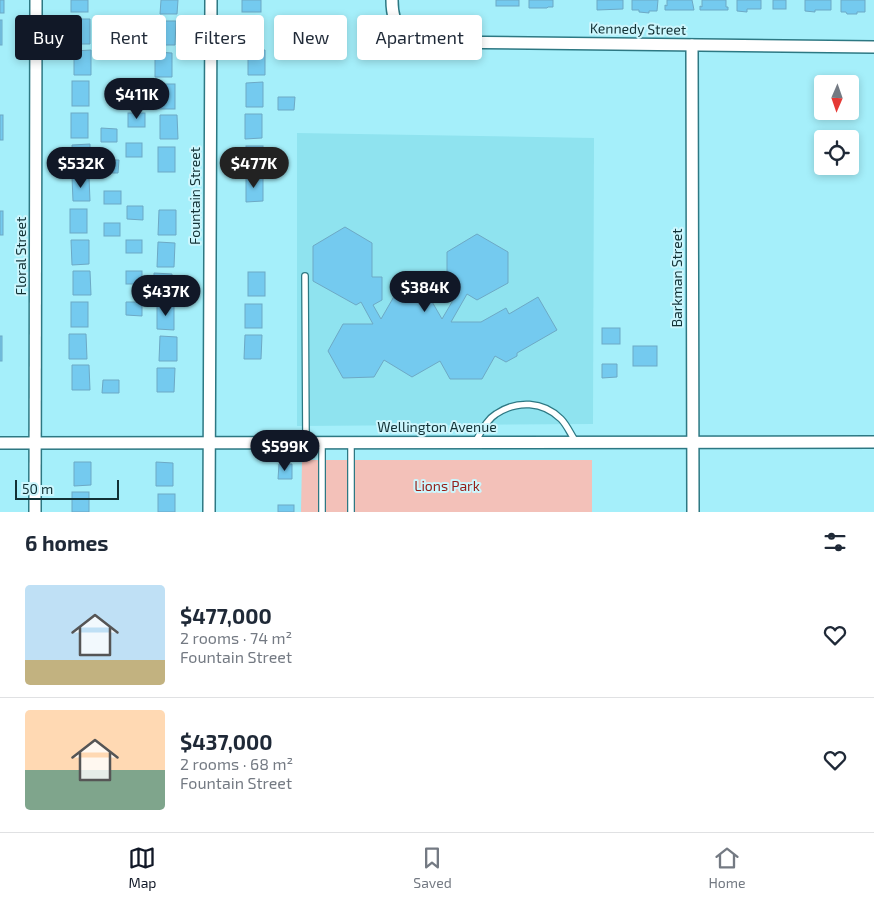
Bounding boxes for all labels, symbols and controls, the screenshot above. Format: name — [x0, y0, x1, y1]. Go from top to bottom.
chip: Buy — [15, 15, 82, 60]
chip: Rent — [92, 15, 166, 60]
chip: Filters — [176, 15, 264, 60]
chip: New — [274, 15, 347, 60]
chip: Apartment — [357, 15, 482, 60]
street label: Kennedy Street — [590, 19, 686, 38]
north arrow — [814, 75, 859, 120]
map controls — [814, 75, 859, 175]
pin: $411K — [102, 78, 172, 120]
text: $411K — [115, 84, 159, 103]
button: locate — [814, 130, 859, 175]
pin: $532K — [46, 146, 116, 189]
pin: $477K — [219, 146, 289, 189]
street label: Fountain Street — [186, 147, 203, 245]
text: $532K — [58, 153, 104, 172]
text: $477K — [231, 153, 277, 172]
street label: Floral Street — [12, 217, 29, 295]
street label: Barkman Street — [668, 228, 685, 328]
pin: $384K — [390, 270, 460, 313]
pin: $437K — [131, 274, 201, 317]
text: $384K — [401, 277, 449, 296]
text: $437K — [142, 281, 190, 300]
street label: Wellington Avenue — [377, 418, 497, 435]
pin: $599K — [250, 430, 320, 472]
text: $599K — [261, 436, 309, 455]
scale bar — [15, 477, 119, 500]
park label: Lions Park — [414, 477, 480, 494]
text: 50 m — [22, 480, 53, 497]
icon: filters — [821, 528, 849, 556]
text: 6 homes — [25, 530, 108, 555]
text: $477,000 — [180, 603, 272, 628]
icon: home — [65, 605, 125, 665]
icon: heart — [821, 621, 849, 649]
text: 2 rooms · 74 m² — [180, 628, 292, 647]
text: Fountain Street — [180, 647, 292, 666]
text: $437,000 — [180, 729, 273, 754]
icon: home — [65, 730, 125, 790]
icon: heart — [821, 746, 849, 774]
text: 2 rooms · 68 m² — [180, 754, 293, 773]
text: Fountain Street — [180, 773, 292, 792]
tab: Map — [128, 844, 156, 891]
tab: Saved — [413, 844, 452, 891]
tab: Home — [709, 844, 746, 891]

